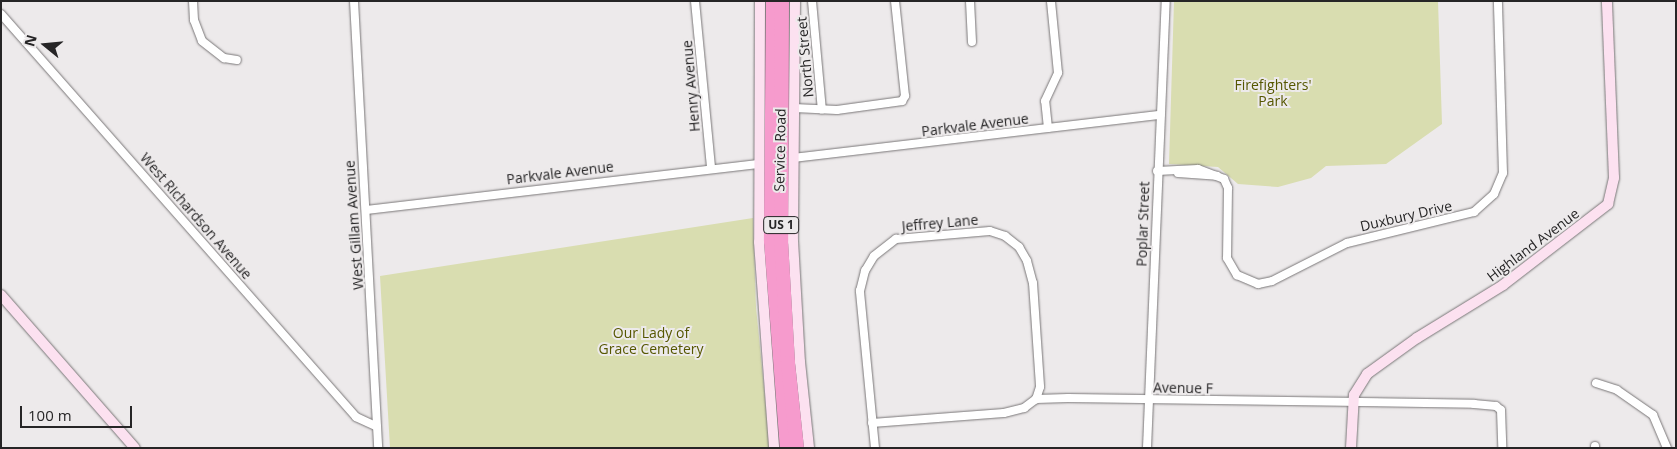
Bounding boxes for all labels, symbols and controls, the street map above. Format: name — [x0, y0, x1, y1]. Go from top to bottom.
street label: North Street — [793, 16, 817, 98]
north arrow — [20, 20, 70, 70]
text: N — [19, 32, 41, 49]
street label: Henry Avenue — [679, 40, 703, 132]
park label: Firefighters' Park — [1234, 77, 1312, 110]
street label: Service Road — [771, 108, 789, 192]
street label: Parkvale Avenue — [920, 110, 1030, 140]
street label: West Richardson Avenue — [137, 149, 255, 283]
street label: Parkvale Avenue — [505, 158, 615, 188]
street label: West Gillam Avenue — [341, 160, 367, 290]
street label: Poplar Street — [1133, 181, 1153, 267]
street label: Duxbury Drive — [1358, 197, 1454, 235]
street label: Highland Avenue — [1484, 205, 1582, 285]
street label: Jeffrey Lane — [901, 211, 979, 235]
road number: US 1 — [762, 216, 800, 234]
park label: Our Lady of Grace Cemetery — [599, 325, 703, 358]
street label: Avenue F — [1153, 379, 1213, 397]
scale bar — [22, 396, 135, 428]
text: 100 m — [28, 405, 72, 425]

